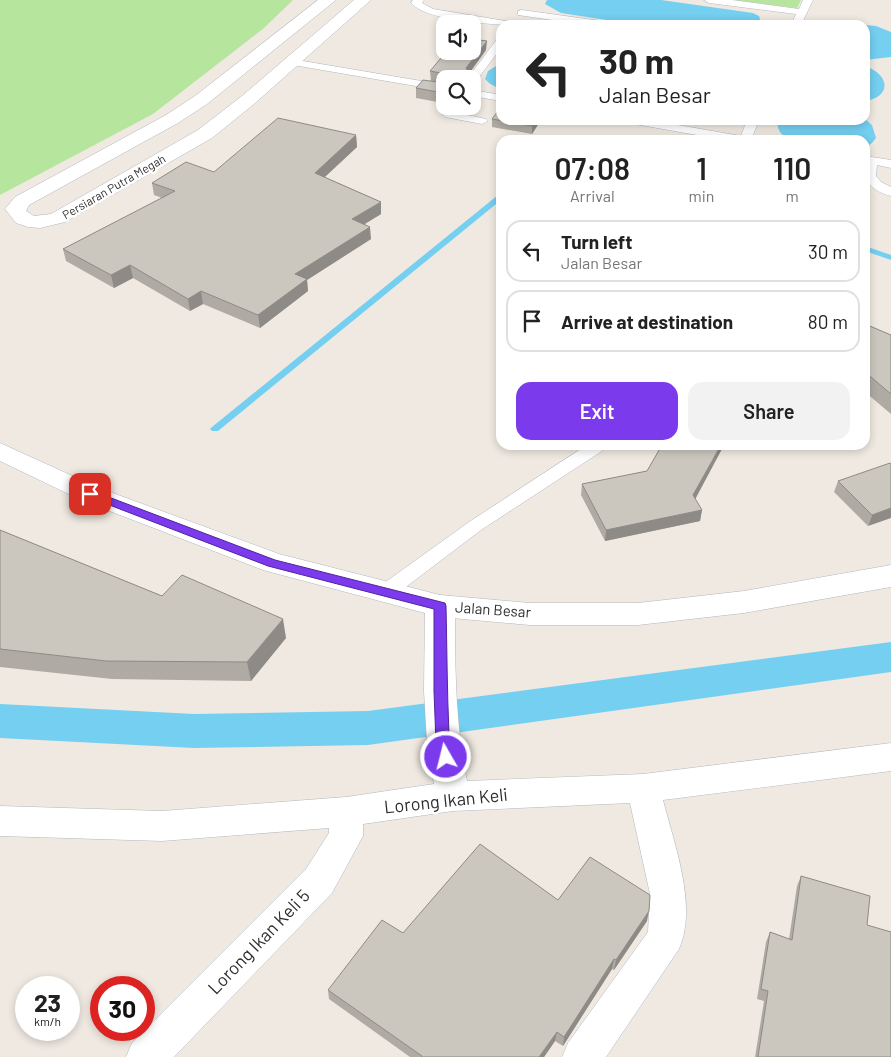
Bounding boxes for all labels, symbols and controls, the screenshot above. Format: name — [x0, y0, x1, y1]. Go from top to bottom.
map controls — [436, 15, 481, 115]
button: sound — [436, 15, 481, 60]
text: 30 m — [599, 39, 674, 81]
icon: left — [516, 40, 581, 105]
button: search — [436, 70, 481, 115]
text: Jalan Besar — [599, 81, 711, 107]
text: 07:08 — [555, 150, 630, 186]
text: 1 — [696, 150, 707, 186]
text: 110 — [773, 150, 811, 186]
street label: Persiaran Putra Megah — [59, 151, 168, 221]
text: Arrival — [570, 186, 615, 205]
text: min — [689, 186, 714, 205]
text: m — [786, 186, 799, 205]
text: Turn left — [561, 230, 632, 253]
icon: left — [518, 237, 546, 265]
text: 30 m — [808, 240, 848, 263]
text: Jalan Besar — [561, 253, 642, 272]
icon: arrive — [518, 307, 546, 335]
text: Arrive at destination — [561, 310, 733, 333]
text: 80 m — [808, 310, 848, 333]
button: Exit — [516, 382, 678, 440]
button: Share — [688, 382, 850, 440]
pin — [69, 473, 111, 515]
icon: arrive — [76, 480, 104, 508]
street label: Jalan Besar — [454, 597, 532, 621]
position arrow — [419, 730, 471, 782]
street label: Lorong Ikan Keli — [383, 783, 509, 817]
street label: Lorong Ikan Keli 5 — [203, 884, 314, 998]
speed limit sign: 30 — [90, 976, 155, 1041]
text: 23 — [34, 987, 61, 1017]
text: km/h — [34, 1014, 61, 1028]

